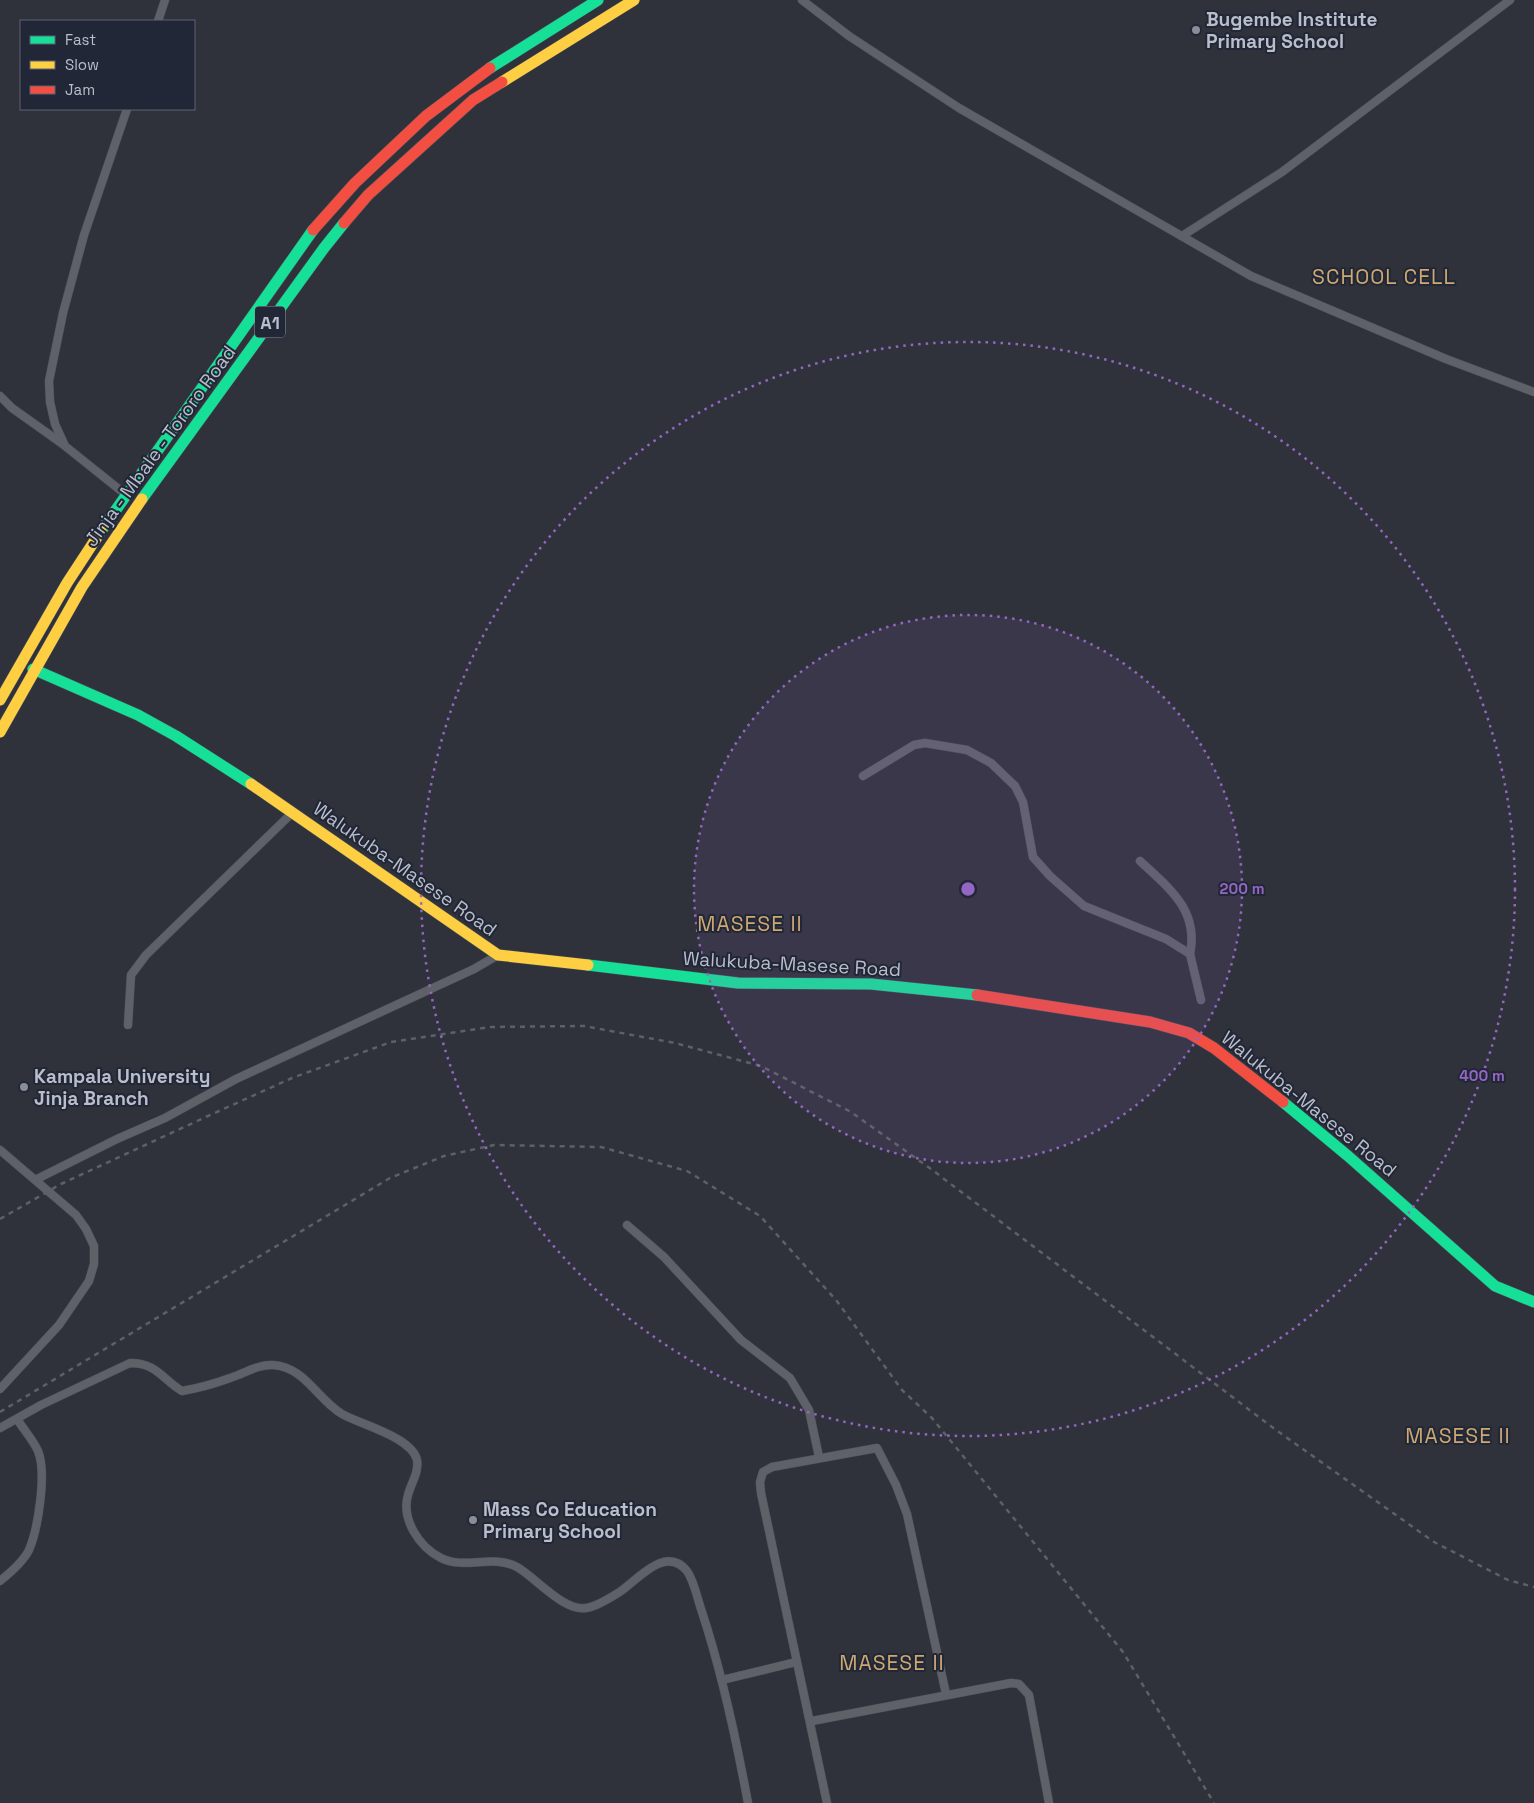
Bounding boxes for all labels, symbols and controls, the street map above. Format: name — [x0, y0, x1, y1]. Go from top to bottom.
place label: Bugembe Institute Primary School — [1206, 7, 1377, 54]
legend — [20, 20, 195, 110]
marker: Bugembe Institute Primary School — [1190, 24, 1202, 36]
text: Fast — [65, 30, 96, 49]
text: Slow — [65, 55, 99, 74]
text: Jam — [65, 80, 95, 99]
district label: SCHOOL CELL — [1312, 263, 1456, 290]
road number: A1 — [255, 306, 285, 338]
street label: Jinja - Mbale - Tororo Road — [79, 341, 241, 551]
street label: Walukuba-Masese Road — [308, 796, 502, 942]
text: 200 m — [1220, 879, 1264, 898]
centre of rings — [959, 880, 977, 898]
district label: MASESE II — [697, 910, 803, 937]
street label: Walukuba-Masese Road — [682, 946, 902, 982]
street label: Walukuba-Masese Road — [1216, 1026, 1402, 1182]
place label: Kampala University Jinja Branch — [34, 1064, 210, 1111]
text: 400 m — [1459, 1066, 1505, 1085]
marker: Kampala University Jinja Branch — [18, 1081, 30, 1093]
district label: MASESE II — [1405, 1422, 1511, 1449]
place label: Mass Co Education Primary School — [483, 1497, 657, 1544]
marker: Mass Co Education Primary School — [467, 1514, 479, 1526]
district label: MASESE II — [839, 1649, 945, 1676]

